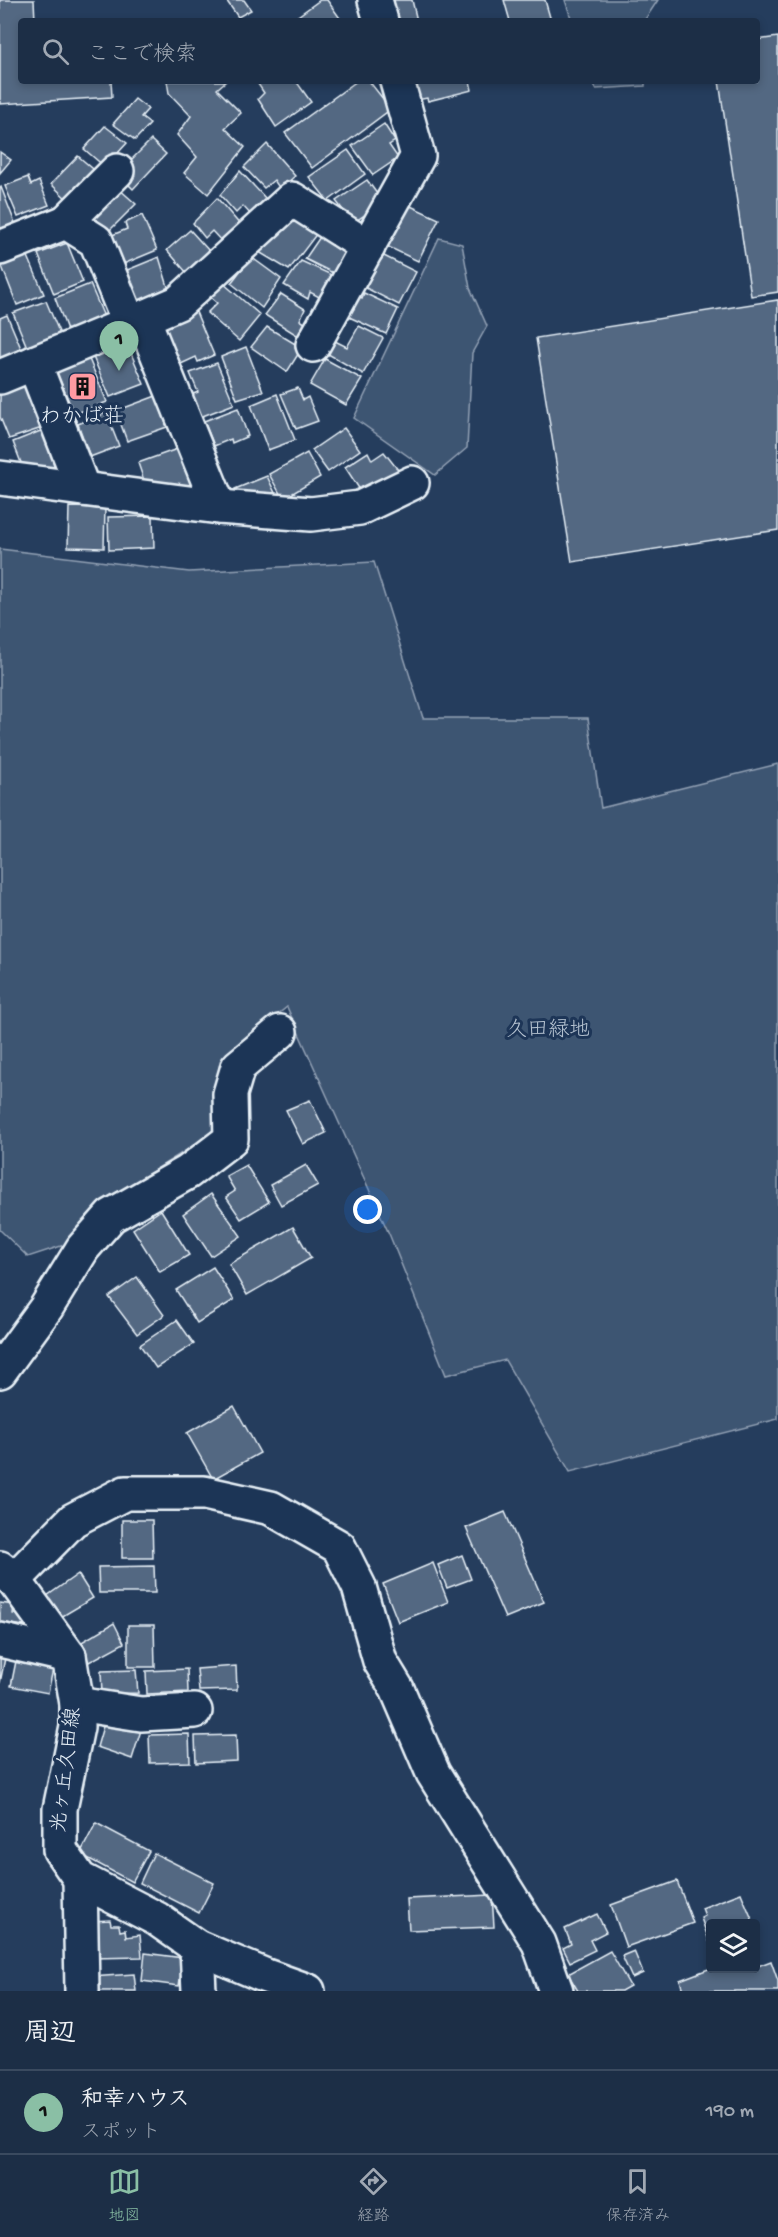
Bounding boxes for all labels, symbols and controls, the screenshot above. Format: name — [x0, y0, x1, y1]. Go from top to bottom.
search box — [18, 18, 760, 84]
icon: search — [39, 35, 72, 68]
text: ここで検索 — [87, 43, 197, 69]
pin: 1 — [100, 322, 138, 371]
building icon: わかば荘 — [66, 371, 98, 403]
place label: わかば荘 — [40, 405, 124, 431]
park label: 久田緑地 — [506, 1018, 590, 1044]
your location — [353, 1195, 382, 1224]
street label: 光ヶ丘久田線 — [47, 1706, 88, 1834]
map controls — [706, 1919, 760, 1973]
button: layers — [706, 1919, 760, 1973]
text: 周辺 — [24, 2020, 76, 2051]
text: 和幸ハウス — [81, 2088, 190, 2114]
text: 1 — [39, 2101, 48, 2124]
text: 190 m — [706, 2101, 754, 2124]
text: スポット — [81, 2122, 161, 2145]
tab: 地図 — [108, 2165, 141, 2227]
tab: 経路 — [357, 2165, 390, 2227]
tab: 保存済み — [606, 2165, 670, 2227]

